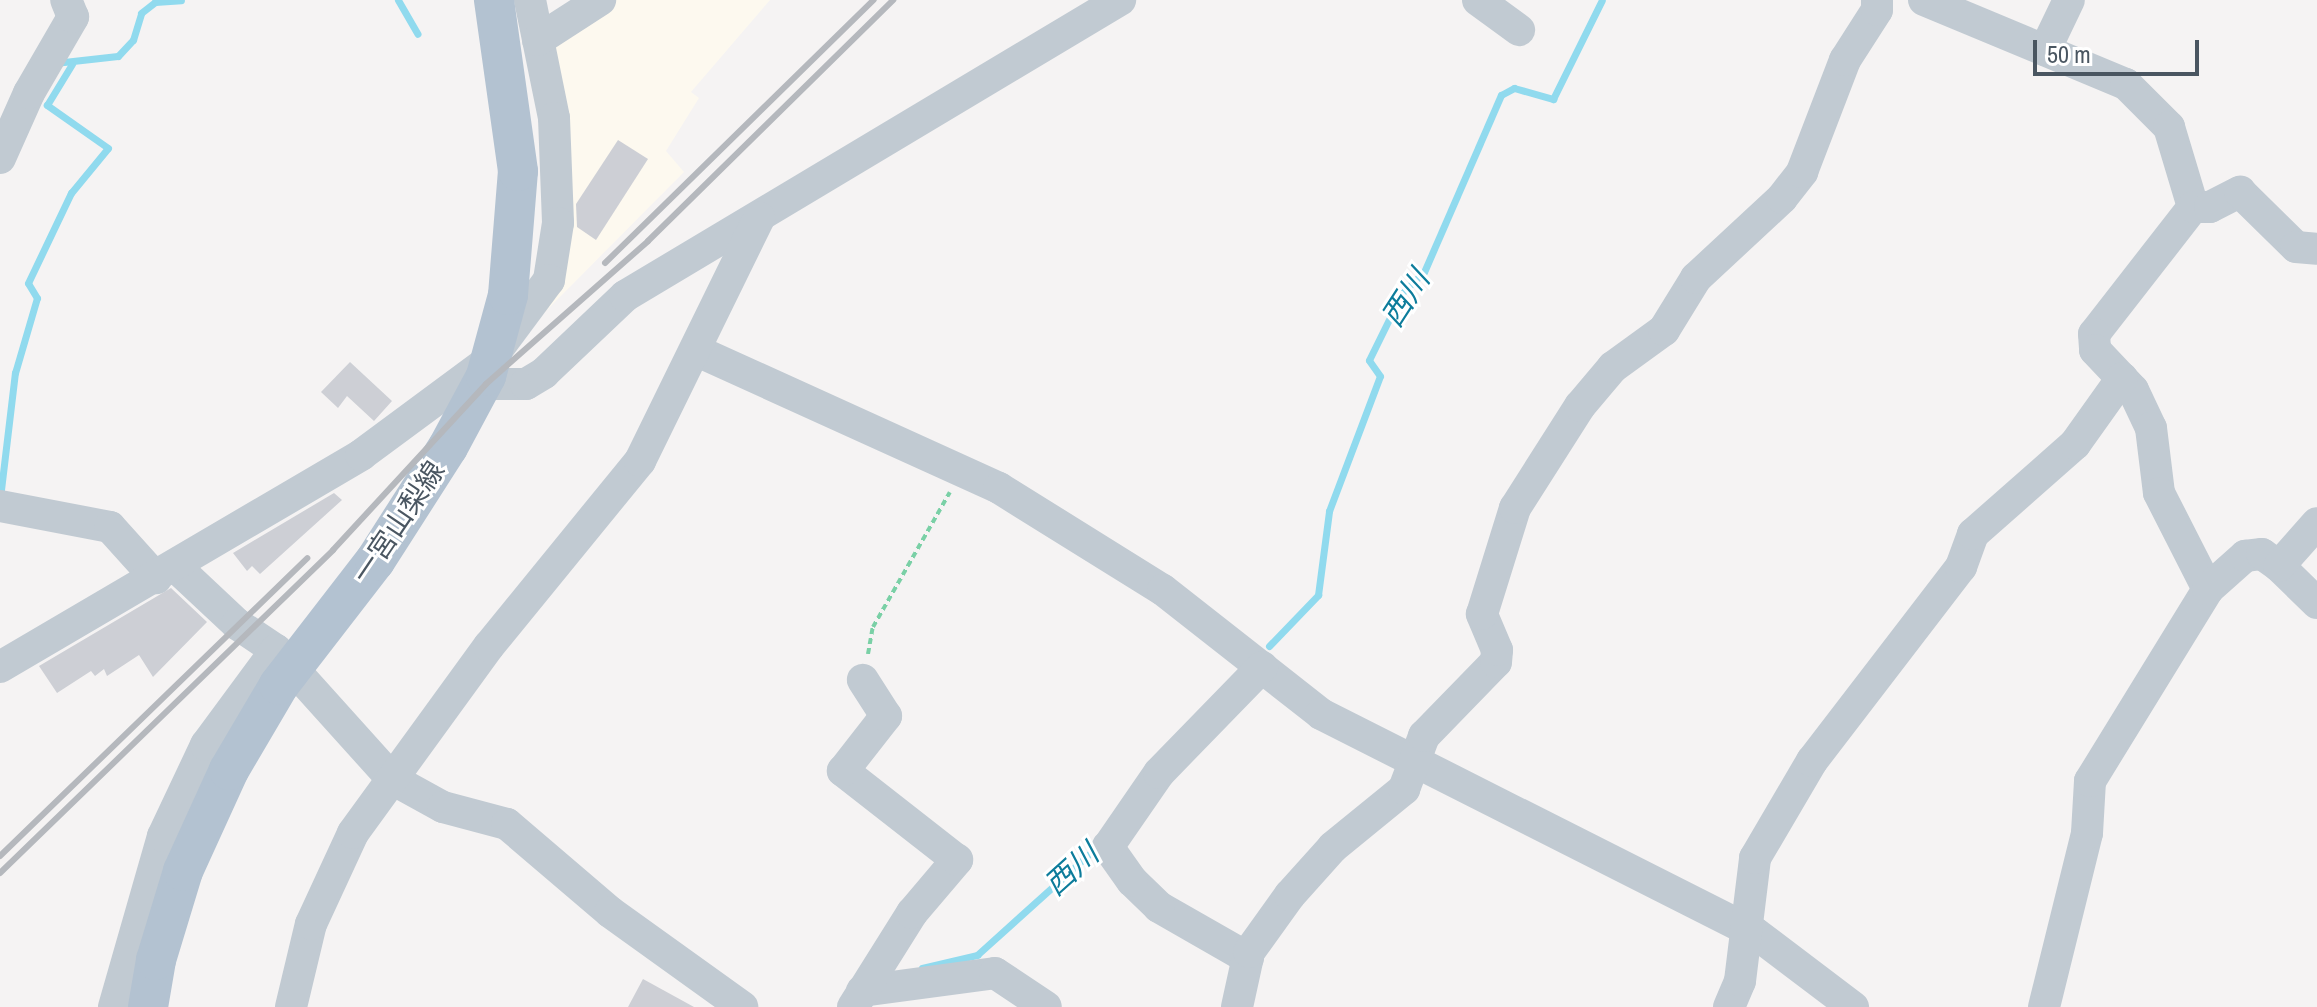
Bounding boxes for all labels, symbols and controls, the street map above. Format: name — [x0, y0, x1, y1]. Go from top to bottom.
scale bar — [2037, 24, 2203, 74]
text: 50 m — [2047, 38, 2091, 70]
water label: 西川 — [1374, 263, 1436, 333]
street label: 一宮山梨線 — [345, 455, 451, 589]
water label: 西川 — [1037, 836, 1105, 902]

